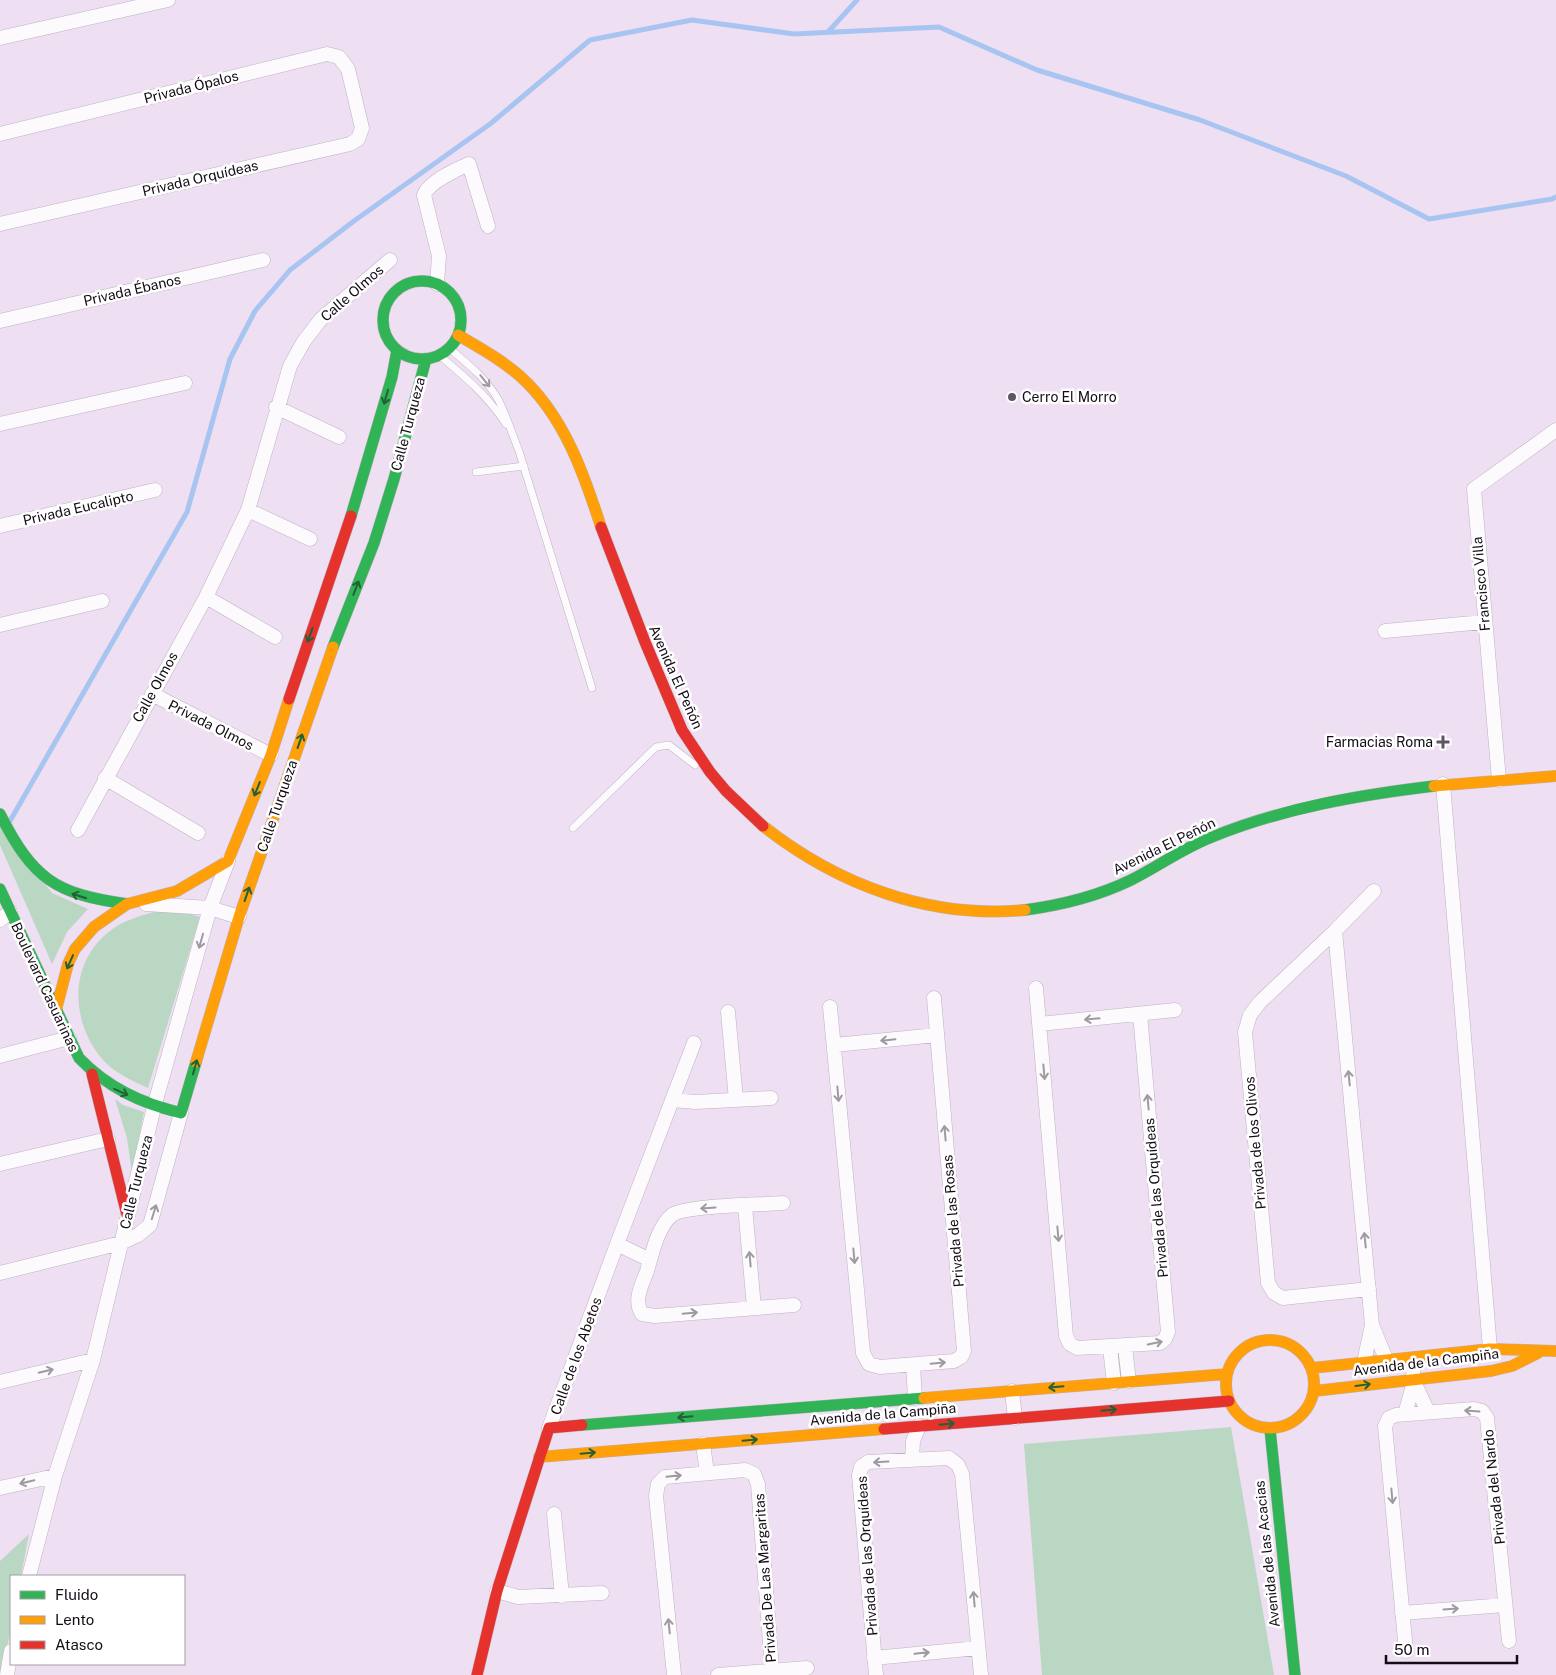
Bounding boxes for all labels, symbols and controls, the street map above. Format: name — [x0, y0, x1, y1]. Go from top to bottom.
street label: Privada Ópalos — [142, 66, 240, 106]
street label: Privada Orquídeas — [141, 157, 259, 199]
street label: Calle Olmos — [317, 261, 387, 325]
street label: Privada Ébanos — [81, 270, 182, 309]
one-way arrow — [479, 374, 490, 387]
street label: Calle Turqueza — [388, 375, 428, 473]
one-way arrow — [381, 389, 391, 405]
place label: Cerro El Morro — [1022, 389, 1117, 405]
marker: Cerro El Morro — [1006, 391, 1018, 403]
street label: Privada Eucalipto — [21, 487, 135, 528]
street label: Francisco Villa — [1469, 536, 1493, 632]
one-way arrow — [352, 581, 361, 596]
street label: Avenida El Peñón — [646, 623, 706, 731]
one-way arrow — [305, 627, 314, 642]
street label: Calle Olmos — [129, 649, 181, 725]
street label: Privada Olmos — [166, 697, 256, 753]
one-way arrow — [296, 733, 305, 749]
place label: Farmacias Roma — [1326, 734, 1433, 750]
marker: Farmacias Roma — [1437, 736, 1449, 748]
street label: Calle Turqueza — [254, 758, 300, 854]
one-way arrow — [252, 780, 261, 796]
street label: Avenida El Peñón — [1110, 814, 1218, 878]
one-way arrow — [243, 887, 252, 903]
one-way arrow — [72, 891, 87, 900]
street label: Boulevard Casuarinas — [8, 920, 82, 1054]
one-way arrow — [196, 932, 205, 948]
one-way arrow — [64, 954, 74, 969]
one-way arrow — [1084, 1014, 1100, 1023]
one-way arrow — [881, 1035, 897, 1045]
one-way arrow — [190, 1059, 200, 1075]
one-way arrow — [1039, 1064, 1049, 1080]
one-way arrow — [1344, 1071, 1354, 1087]
street label: Privada de los Olivos — [1241, 1076, 1269, 1210]
one-way arrow — [833, 1086, 843, 1102]
one-way arrow — [113, 1088, 128, 1097]
one-way arrow — [1143, 1094, 1153, 1110]
street label: Privada de las Orquídeas — [1141, 1118, 1171, 1278]
one-way arrow — [941, 1125, 950, 1141]
street label: Calle Turqueza — [117, 1133, 155, 1231]
street label: Privada de las Rosas — [939, 1154, 967, 1288]
one-way arrow — [150, 1204, 160, 1220]
one-way arrow — [701, 1204, 717, 1213]
one-way arrow — [1053, 1226, 1062, 1242]
one-way arrow — [1360, 1232, 1370, 1248]
one-way arrow — [849, 1247, 858, 1263]
one-way arrow — [745, 1251, 755, 1267]
street label: Calle de los Abetos — [547, 1295, 605, 1417]
one-way arrow — [682, 1308, 698, 1318]
one-way arrow — [1146, 1337, 1162, 1347]
street label: Avenida de la Campiña — [1352, 1345, 1500, 1379]
one-way arrow — [930, 1358, 946, 1367]
one-way arrow — [38, 1366, 54, 1375]
one-way arrow — [1354, 1380, 1370, 1390]
one-way arrow — [1048, 1383, 1064, 1392]
street label: Avenida de la Campiña — [809, 1400, 957, 1428]
one-way arrow — [1101, 1406, 1117, 1415]
one-way arrow — [1465, 1406, 1481, 1415]
one-way arrow — [677, 1412, 693, 1421]
one-way arrow — [939, 1419, 955, 1428]
street label: Privada del Nardo — [1480, 1429, 1508, 1545]
one-way arrow — [742, 1435, 758, 1444]
one-way arrow — [580, 1448, 596, 1458]
one-way arrow — [873, 1457, 889, 1466]
one-way arrow — [666, 1471, 682, 1481]
street label: Privada de las Orquídeas — [853, 1476, 881, 1636]
one-way arrow — [20, 1478, 36, 1487]
street label: Avenida de las Acacias — [1251, 1480, 1283, 1628]
one-way arrow — [1387, 1487, 1397, 1503]
street label: Privada De Las Margaritas — [751, 1493, 779, 1663]
legend — [10, 1575, 185, 1665]
text: Fluido — [55, 1586, 98, 1603]
one-way arrow — [969, 1592, 978, 1608]
one-way arrow — [1443, 1605, 1459, 1614]
text: Lento — [55, 1611, 94, 1628]
one-way arrow — [664, 1619, 674, 1635]
scale bar — [1386, 1632, 1517, 1664]
text: Atasco — [55, 1636, 103, 1653]
text: 50 m — [1394, 1641, 1429, 1658]
one-way arrow — [914, 1649, 930, 1658]

